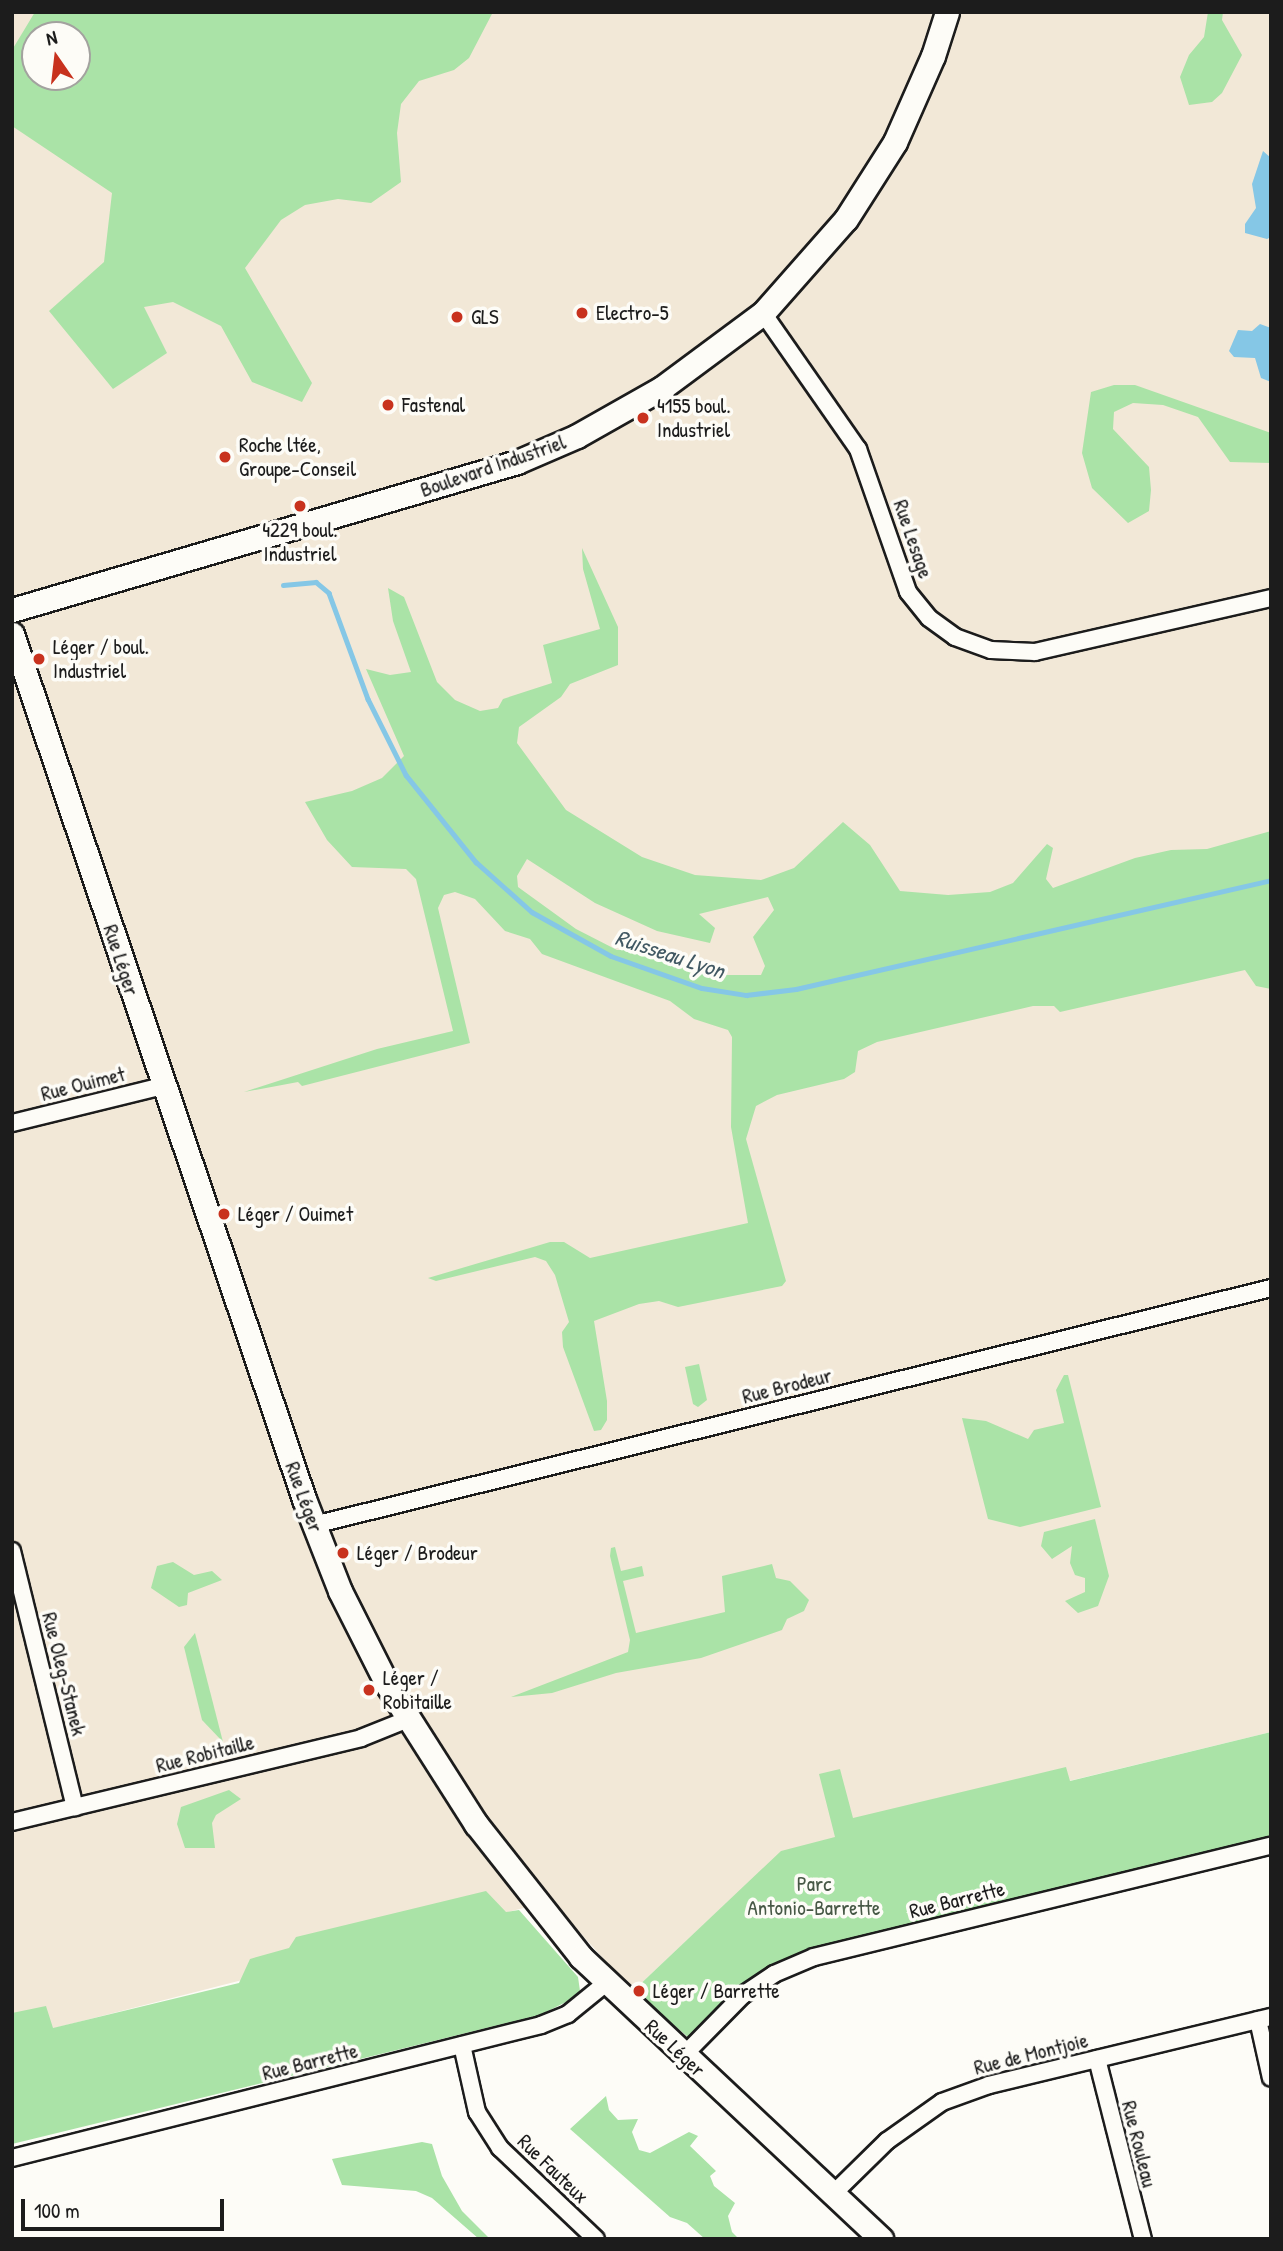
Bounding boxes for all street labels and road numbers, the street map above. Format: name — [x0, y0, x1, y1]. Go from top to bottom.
street label: Boulevard Industriel — [417, 429, 569, 503]
street label: Rue Lesage — [888, 496, 938, 582]
street label: Rue Léger — [98, 921, 144, 999]
street label: Rue Ouimet — [38, 1061, 128, 1107]
street label: Rue Brodeur — [740, 1363, 834, 1409]
street label: Rue Léger — [280, 1458, 328, 1536]
street label: Rue Oleg-Stanek — [37, 1610, 91, 1738]
street label: Rue Robitaille — [153, 1730, 257, 1778]
street label: Rue Barrette — [907, 1876, 1007, 1924]
street label: Rue Léger — [640, 2014, 710, 2082]
street label: Rue de Montjoie — [971, 2028, 1091, 2080]
street label: Rue Barrette — [260, 2038, 360, 2086]
street label: Rue Rouleau — [1116, 2098, 1162, 2190]
street label: Rue Fauteux — [512, 2129, 594, 2209]

